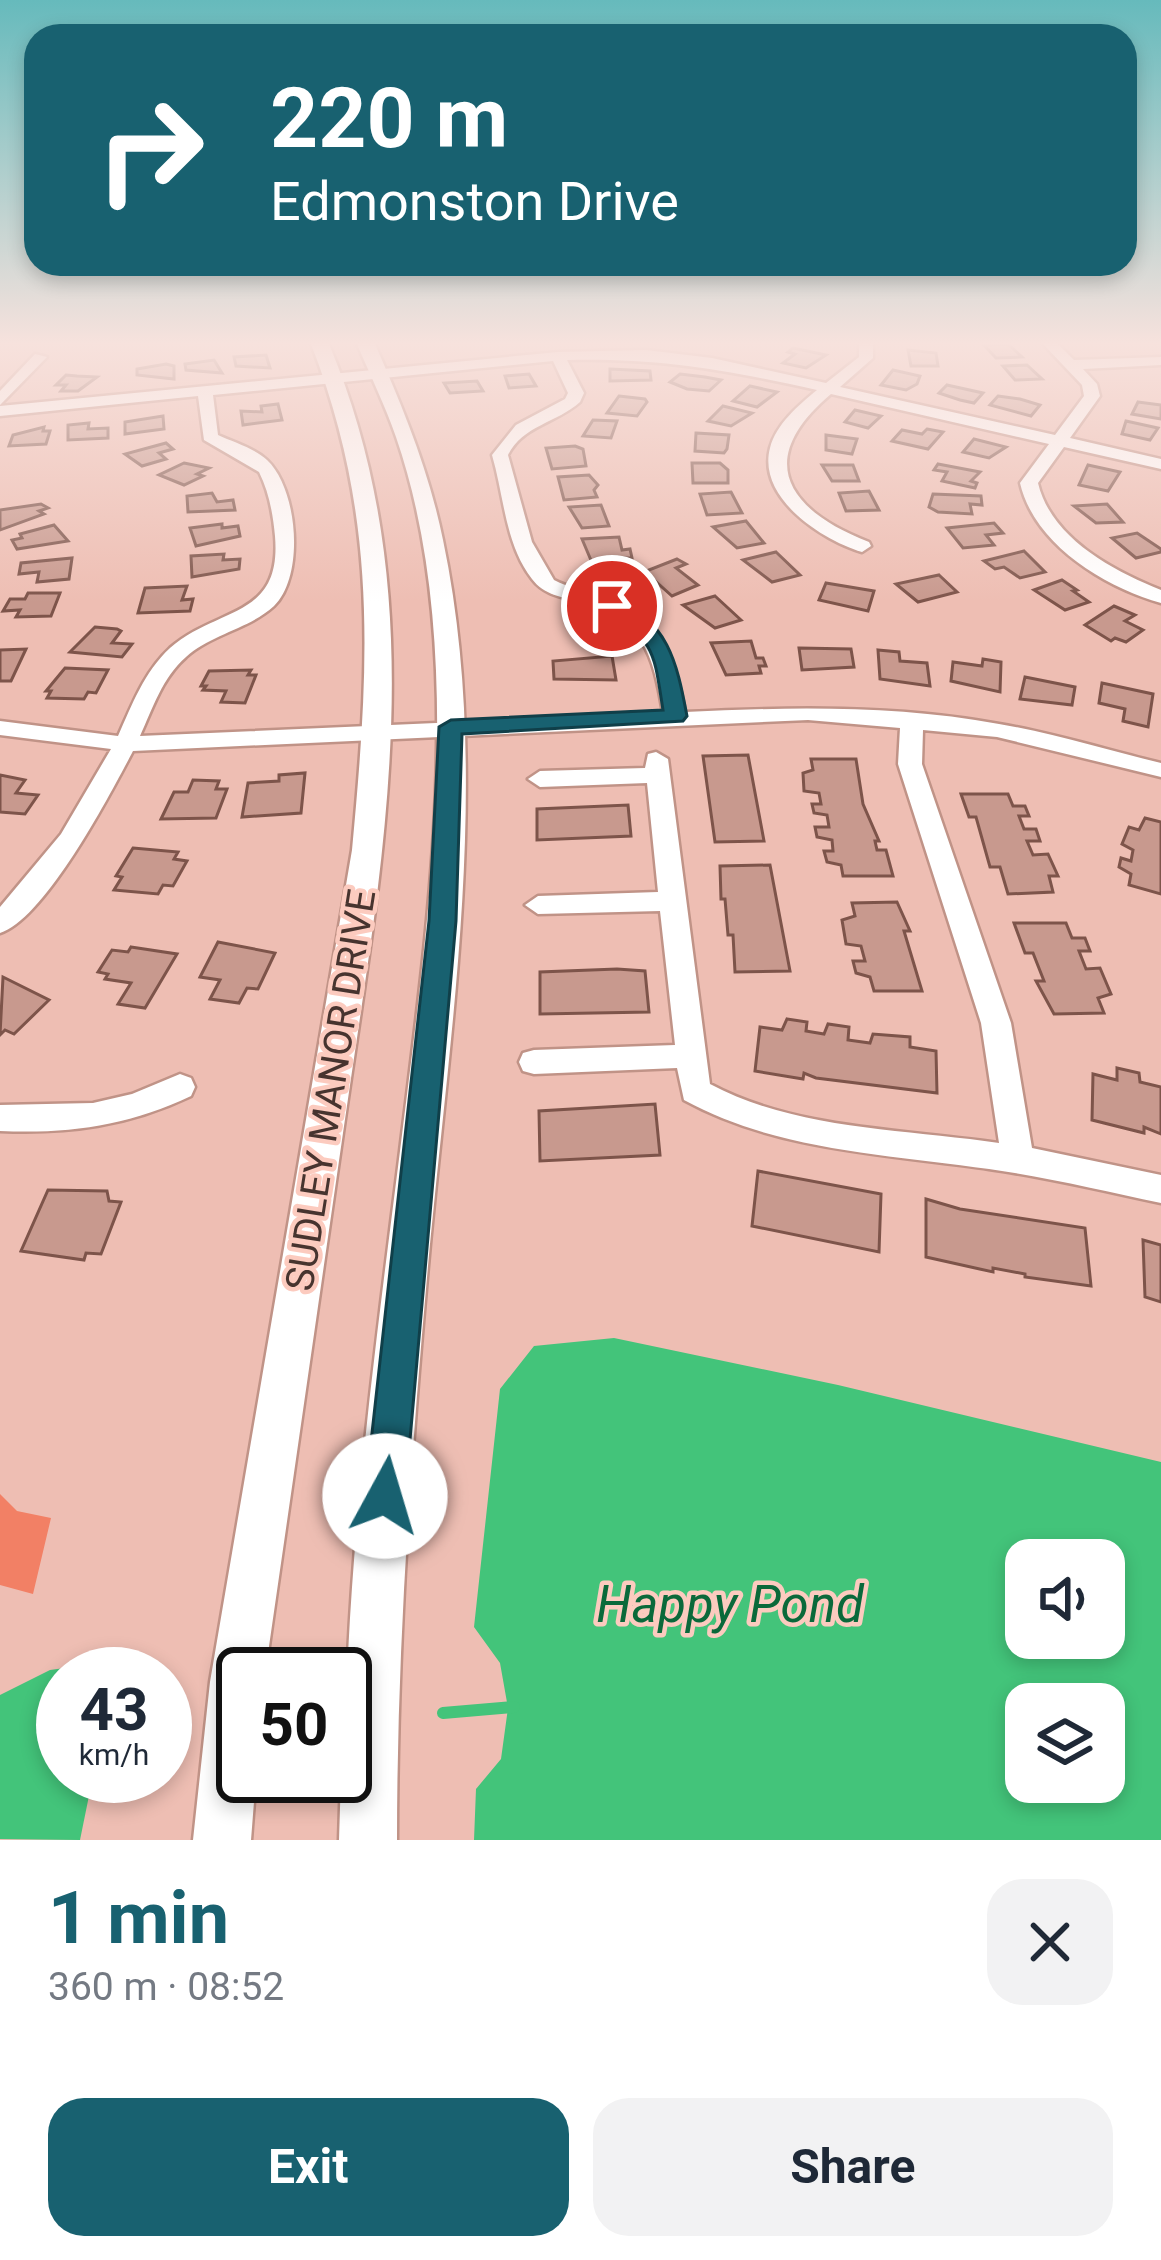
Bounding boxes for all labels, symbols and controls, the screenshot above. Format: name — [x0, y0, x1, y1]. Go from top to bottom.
text: 220 m — [270, 69, 508, 168]
icon: right — [72, 72, 228, 228]
text: Edmonston Drive — [270, 170, 679, 233]
pin — [561, 555, 663, 657]
icon: arrive — [579, 573, 645, 639]
street label: SUDLEY MANOR DRIVE — [277, 886, 385, 1294]
position arrow — [322, 1433, 448, 1559]
map controls — [1005, 1539, 1125, 1803]
button: sound — [1005, 1539, 1125, 1659]
water label: Happy Pond — [596, 1575, 865, 1634]
speed limit sign: 50 — [216, 1647, 372, 1803]
text: 43 — [80, 1674, 148, 1745]
button: layers — [1005, 1683, 1125, 1803]
text: km/h — [79, 1737, 149, 1772]
text: 1 min — [48, 1876, 229, 1961]
button: close — [987, 1879, 1113, 2005]
text: 360 m · 08:52 — [48, 1964, 284, 2010]
button: Exit — [48, 2098, 569, 2236]
button: Share — [593, 2098, 1113, 2236]

